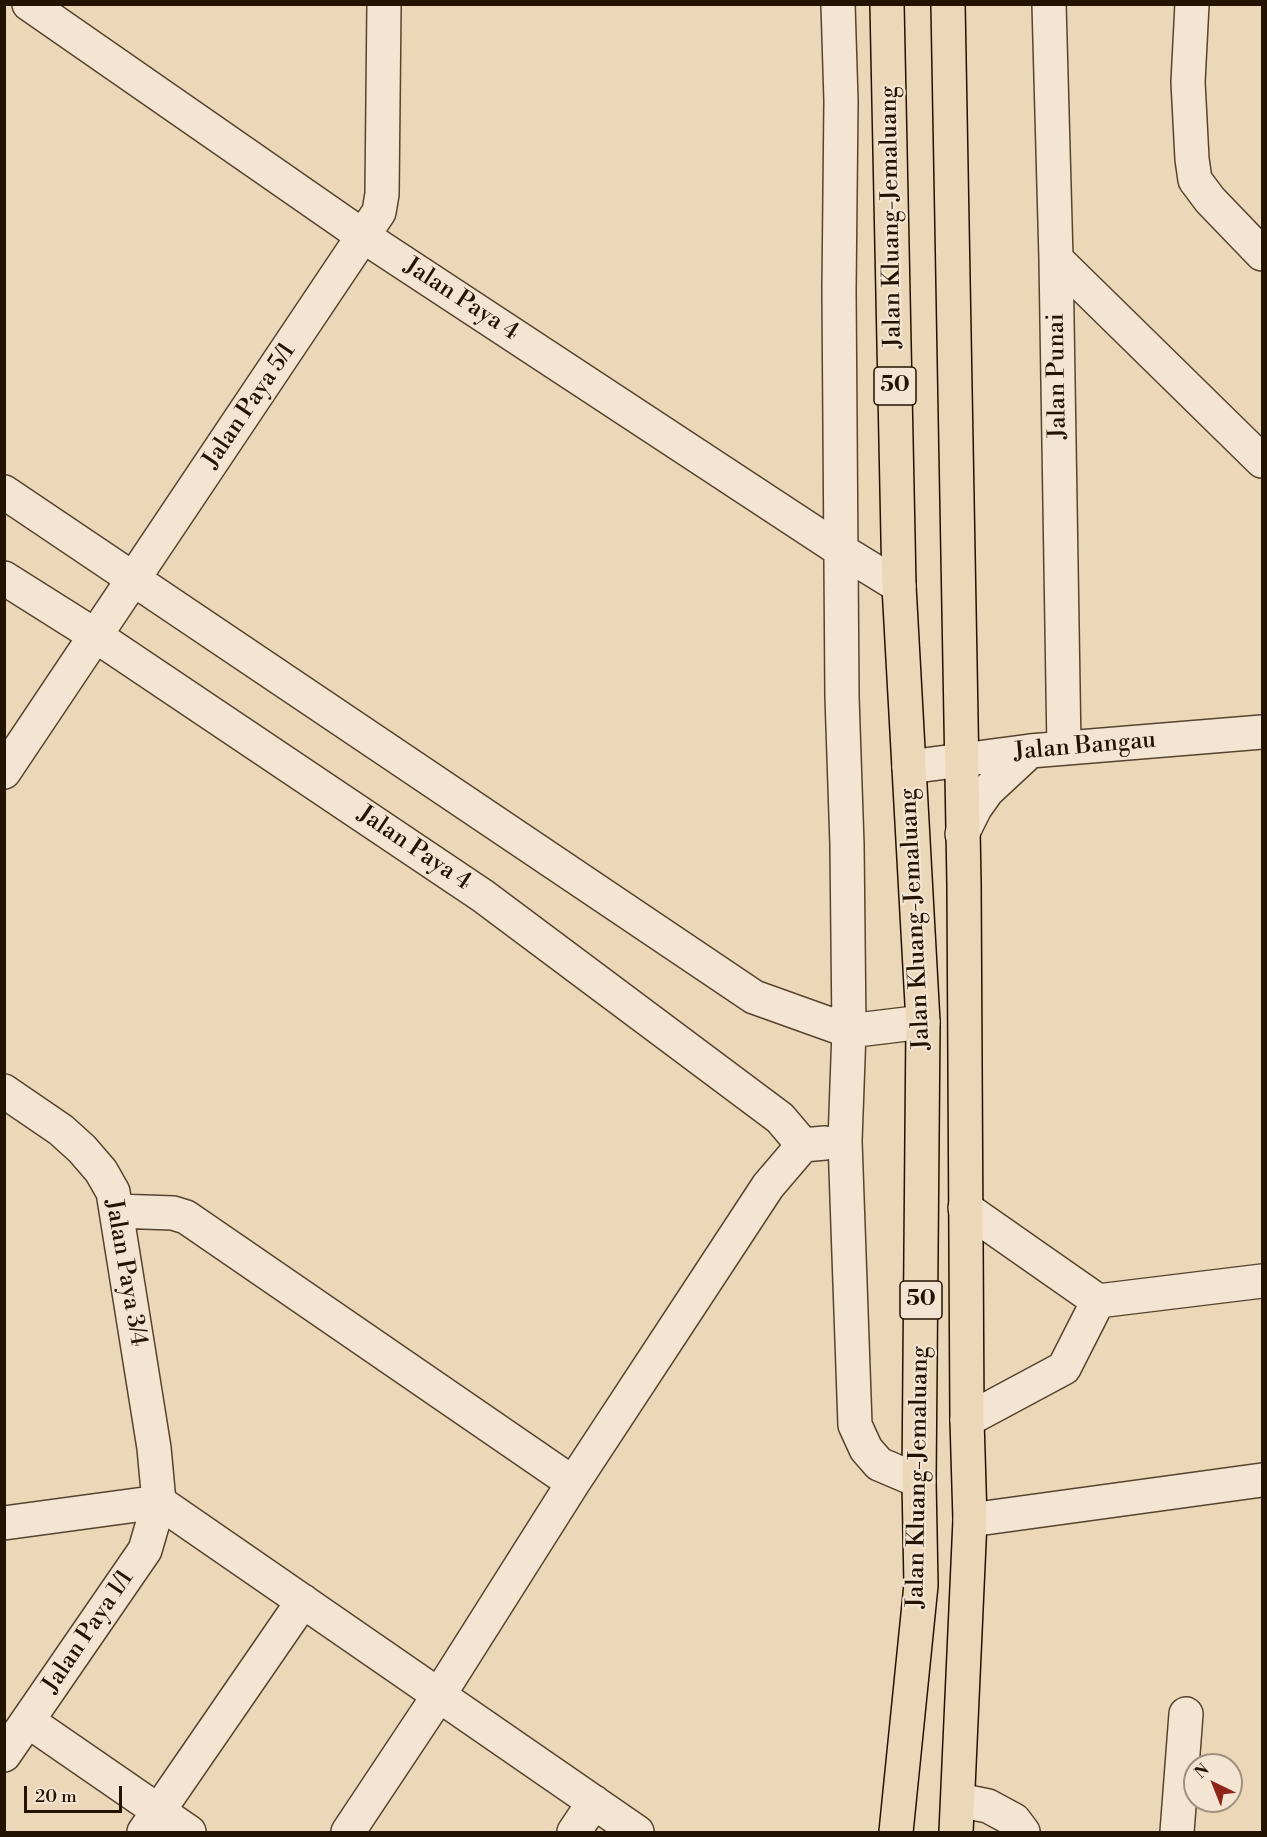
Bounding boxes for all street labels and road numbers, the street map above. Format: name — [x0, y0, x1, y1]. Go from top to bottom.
street label: Jalan Kluang-Jemaluang — [875, 86, 909, 348]
street label: Jalan Paya 4 — [398, 252, 524, 348]
street label: Jalan Punai — [1043, 313, 1073, 439]
street label: Jalan Paya 5/1 — [198, 338, 302, 474]
road number: 50 — [874, 367, 916, 405]
street label: Jalan Bangau — [1013, 726, 1157, 768]
street label: Jalan Kluang-Jemaluang — [895, 787, 937, 1051]
street label: Jalan Paya 4 — [352, 800, 476, 898]
street label: Jalan Paya 3/4 — [98, 1197, 152, 1349]
road number: 50 — [900, 1281, 942, 1319]
street label: Jalan Kluang-Jemaluang — [902, 1346, 936, 1608]
street label: Jalan Paya 1/1 — [37, 1565, 141, 1699]

